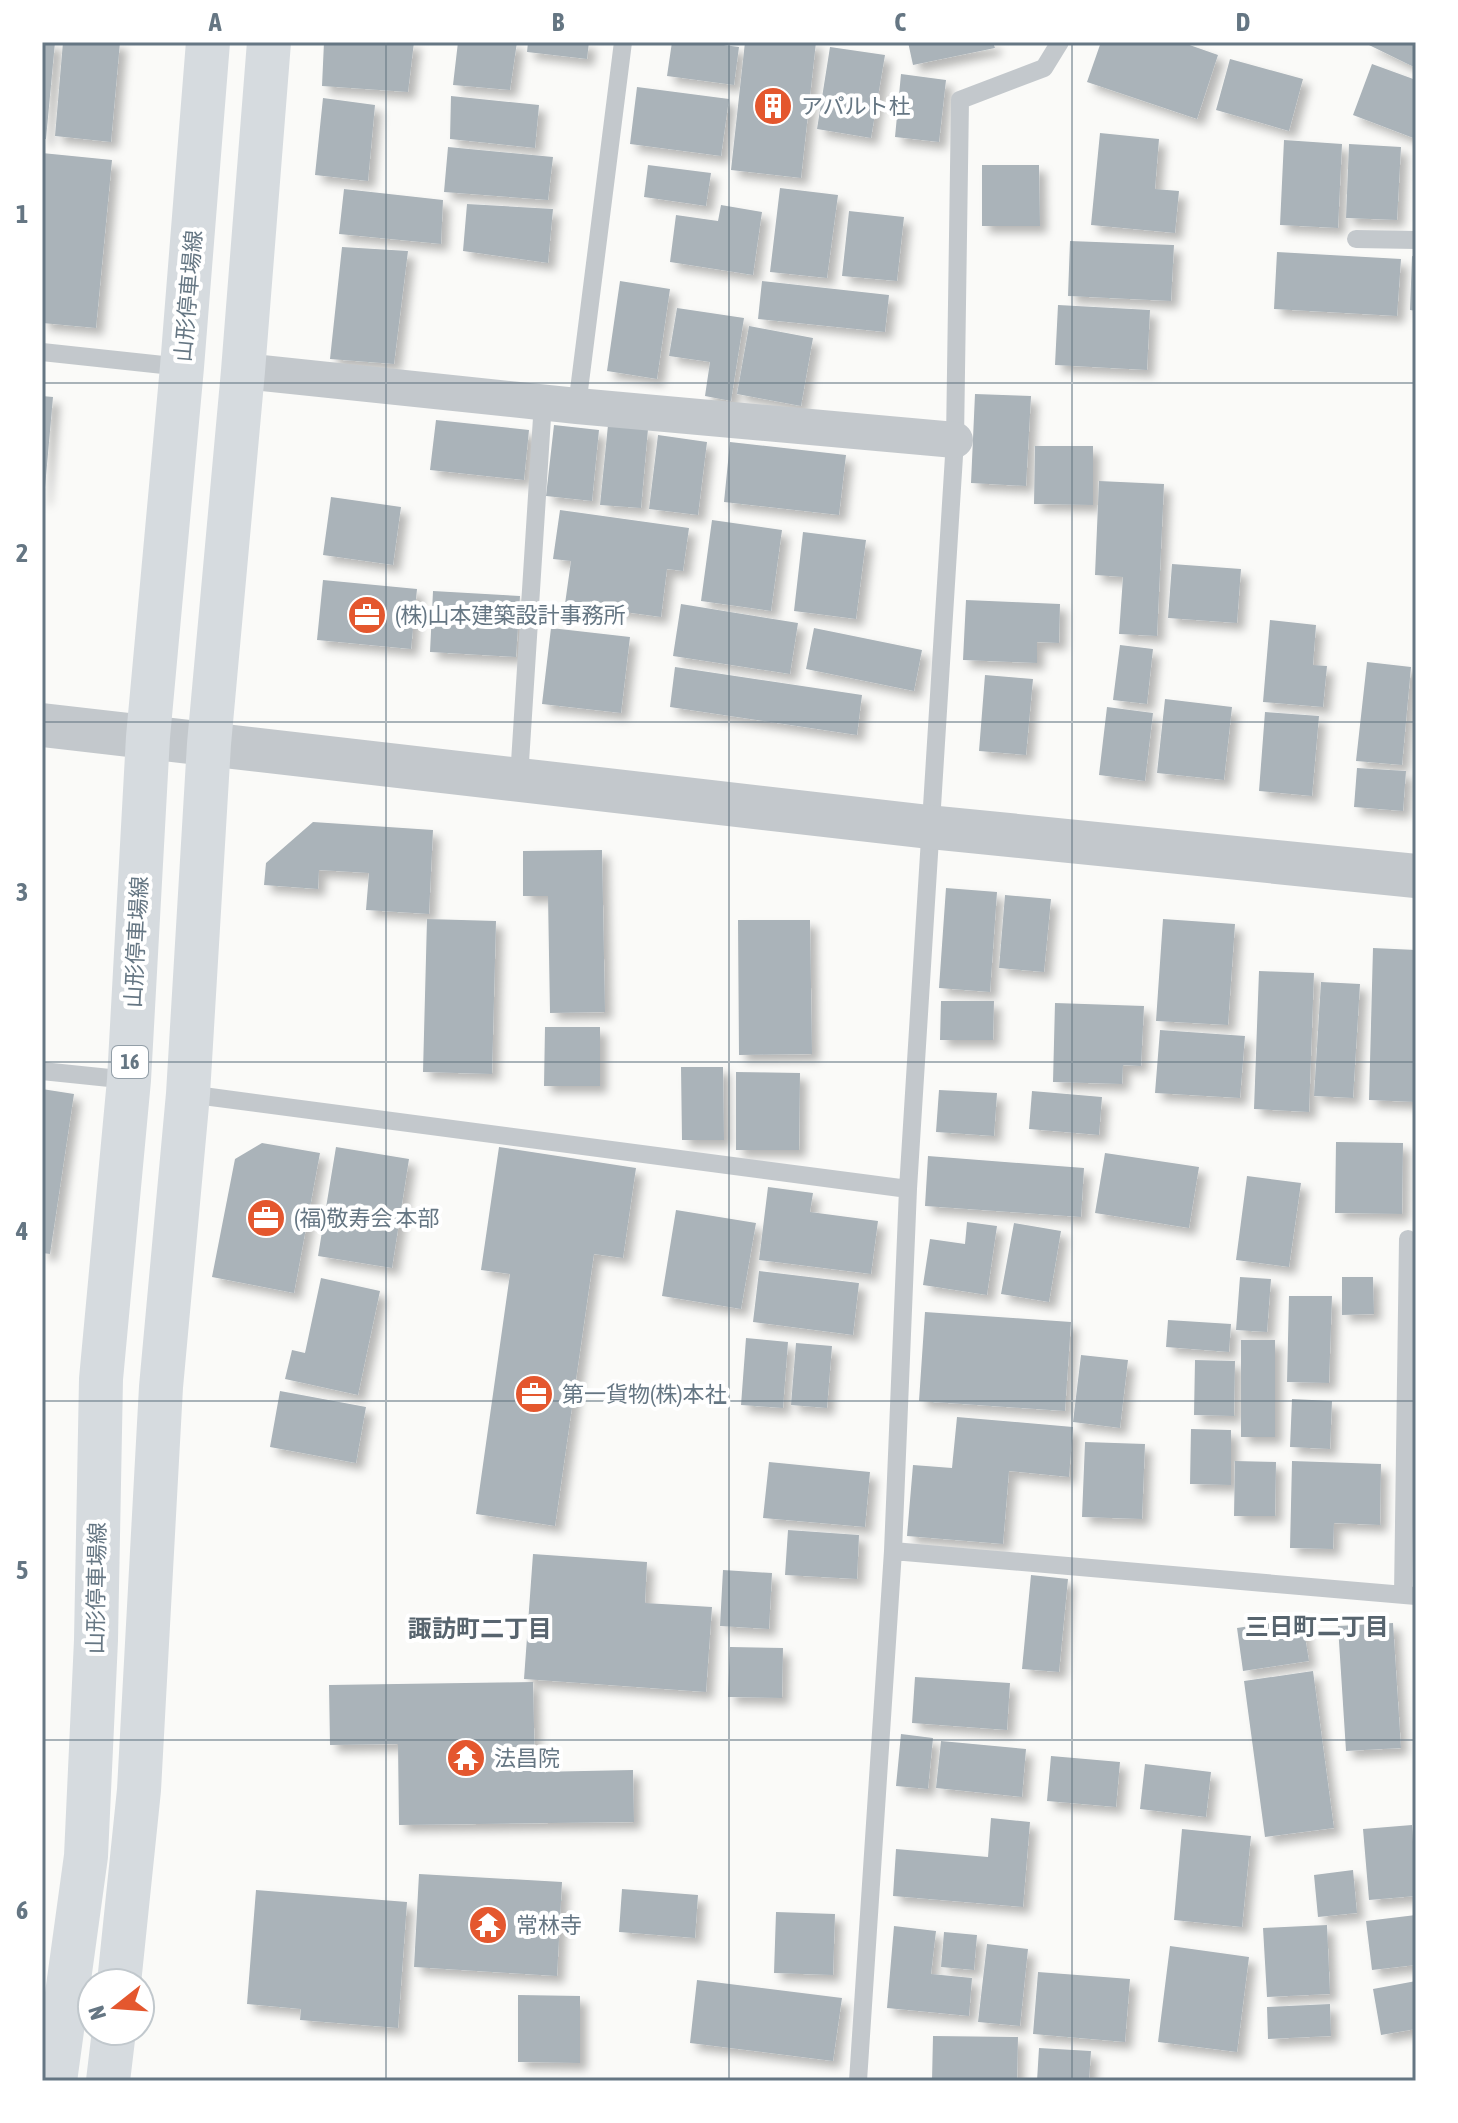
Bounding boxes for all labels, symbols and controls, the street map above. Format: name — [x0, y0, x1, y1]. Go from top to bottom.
text: A — [208, 7, 222, 37]
text: B — [552, 7, 565, 37]
text: C — [894, 7, 906, 37]
text: D — [1236, 7, 1250, 37]
building icon: アパルト杜 — [752, 85, 794, 127]
place label: アパルト杜 — [801, 93, 911, 119]
text: 1 — [16, 199, 28, 229]
street label: 山形停車場線 — [169, 229, 207, 363]
text: 2 — [16, 538, 28, 568]
office icon: (株)山本建築設計事務所 — [346, 594, 388, 636]
place label: (株)山本建築設計事務所 — [395, 602, 626, 628]
street label: 山形停車場線 — [120, 875, 152, 1009]
text: 3 — [16, 877, 28, 907]
road number: 16 — [112, 1046, 148, 1078]
office icon: (福)敬寿会 本部 — [245, 1197, 287, 1239]
place label: (福)敬寿会 本部 — [294, 1205, 440, 1231]
text: 4 — [15, 1216, 28, 1246]
office icon: 第一貨物(株)本社 — [513, 1373, 555, 1415]
place label: 第一貨物(株)本社 — [562, 1381, 727, 1407]
street label: 山形停車場線 — [82, 1522, 110, 1654]
text: 5 — [16, 1555, 28, 1585]
district label: 三日町二丁目 — [1245, 1613, 1389, 1640]
district label: 諏訪町二丁目 — [408, 1615, 552, 1642]
temple icon: 法昌院 — [445, 1737, 487, 1779]
place label: 法昌院 — [494, 1745, 560, 1771]
text: 6 — [16, 1895, 28, 1925]
temple icon: 常林寺 — [467, 1904, 509, 1946]
place label: 常林寺 — [516, 1912, 582, 1938]
north arrow — [76, 1967, 156, 2047]
text: N — [83, 2003, 111, 2023]

